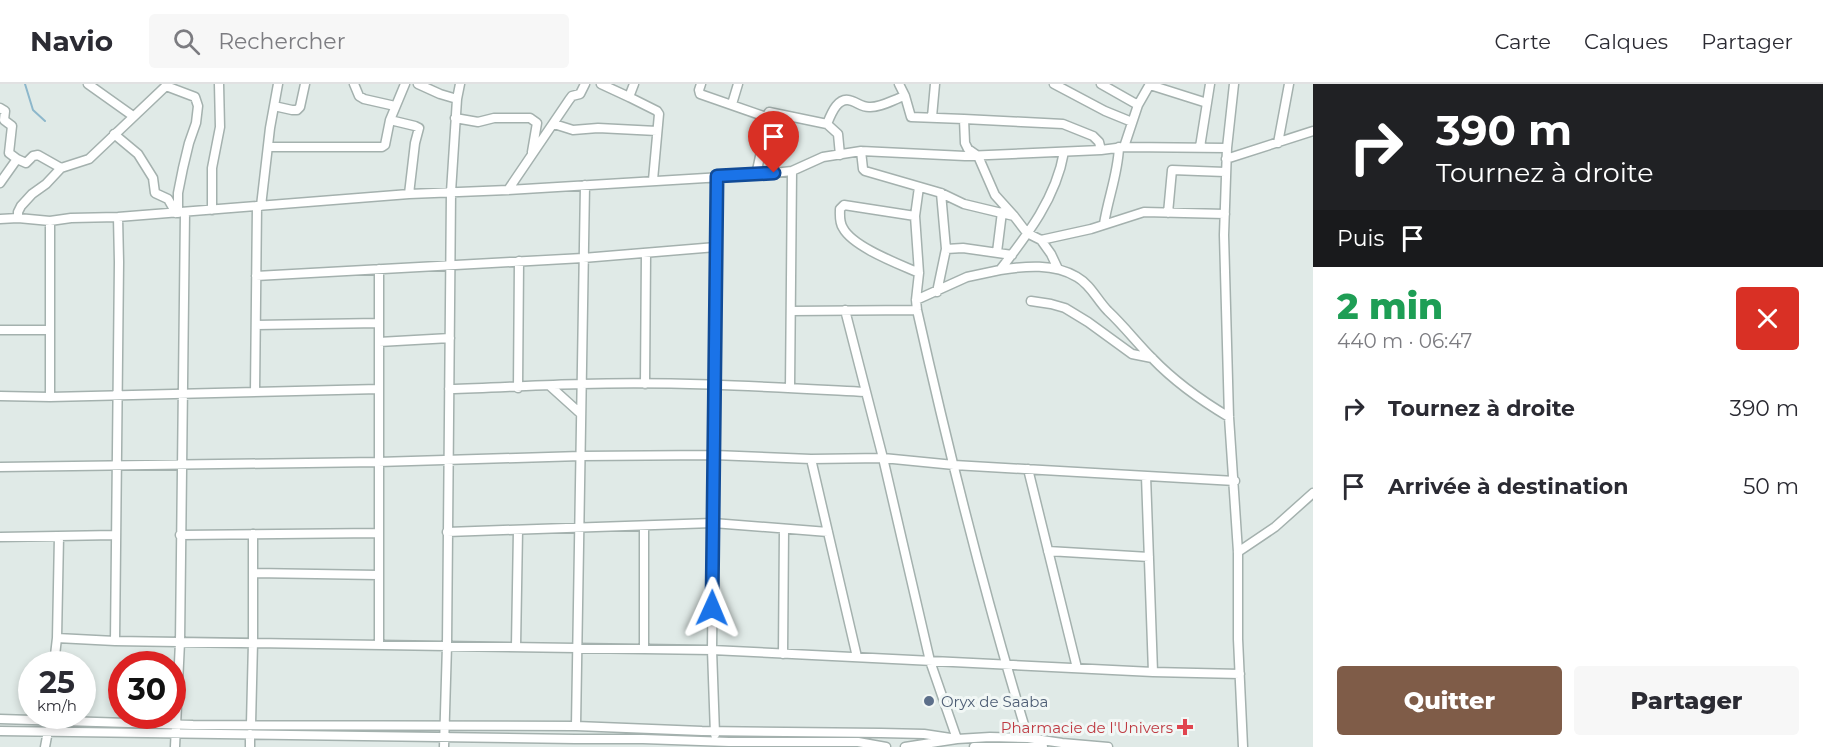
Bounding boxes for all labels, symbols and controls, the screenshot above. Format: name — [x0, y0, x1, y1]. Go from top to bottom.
search box — [149, 14, 569, 68]
text: Navio — [30, 24, 113, 58]
icon: search — [170, 25, 203, 58]
text: Rechercher — [218, 28, 345, 55]
text: Carte — [1494, 29, 1551, 54]
text: Calques — [1584, 29, 1668, 54]
text: Partager — [1701, 29, 1793, 54]
text: 390 m — [1436, 104, 1572, 156]
icon: right — [1337, 108, 1415, 186]
pin — [748, 111, 799, 173]
icon: arrive — [757, 120, 790, 153]
text: Tournez à droite — [1436, 156, 1654, 189]
icon: arrive — [1396, 222, 1429, 255]
text: Puis — [1337, 225, 1384, 252]
text: 2 min — [1337, 284, 1443, 328]
button: close — [1736, 287, 1799, 350]
text: 440 m · 06:47 — [1337, 329, 1472, 353]
icon: right — [1337, 392, 1370, 425]
text: Tournez à droite — [1388, 395, 1575, 422]
text: 390 m — [1730, 395, 1799, 422]
icon: arrive — [1337, 470, 1370, 503]
text: Arrivée à destination — [1388, 473, 1628, 500]
text: 50 m — [1743, 473, 1799, 500]
position arrow — [680, 576, 744, 640]
speed limit sign: 30 — [108, 651, 186, 729]
text: 25 — [39, 664, 75, 701]
button: Quitter — [1337, 666, 1562, 735]
button: Partager — [1574, 666, 1799, 735]
place label: Oryx de Saaba — [941, 692, 1048, 711]
marker: Oryx de Saaba — [922, 694, 936, 708]
text: km/h — [37, 696, 77, 715]
place label: Pharmacie de l'Univers — [1001, 718, 1173, 737]
marker: Pharmacie de l'Univers — [1178, 720, 1192, 734]

